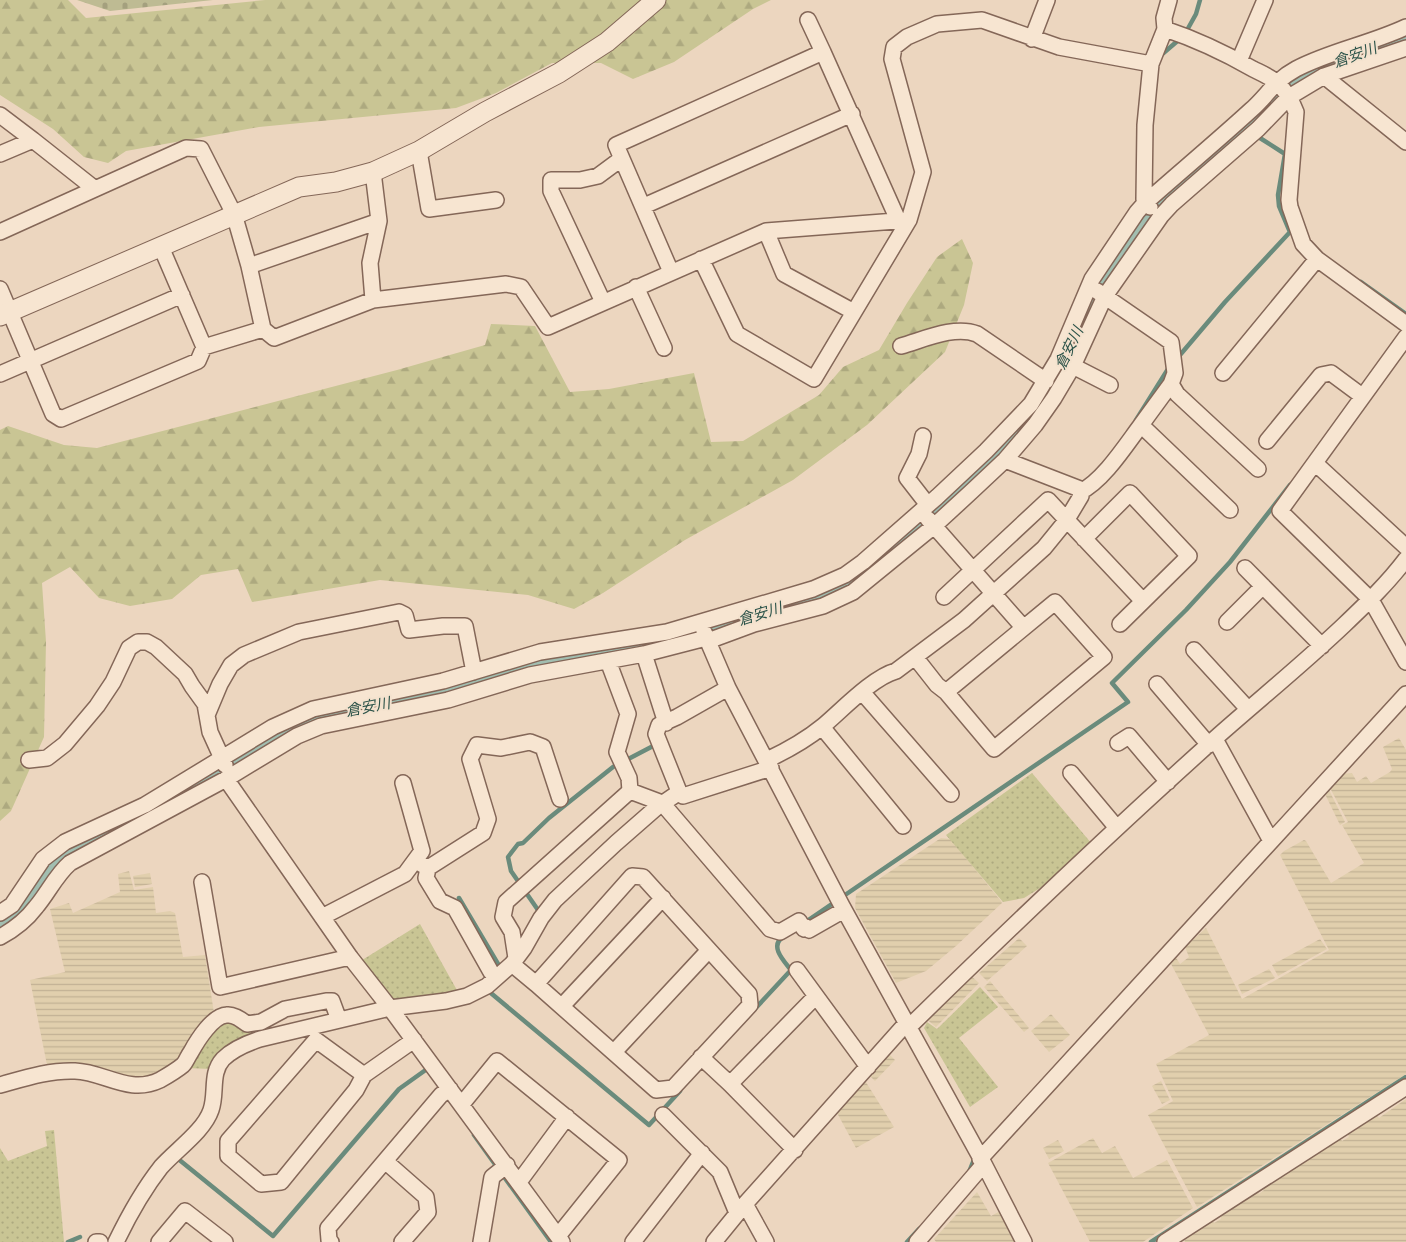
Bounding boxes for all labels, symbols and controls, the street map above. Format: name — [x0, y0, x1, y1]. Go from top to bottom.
water label: 倉安川 — [1330, 36, 1381, 71]
water label: 倉安川 — [1049, 321, 1088, 372]
water label: 倉安川 — [735, 596, 786, 629]
water label: 倉安川 — [344, 692, 394, 720]

